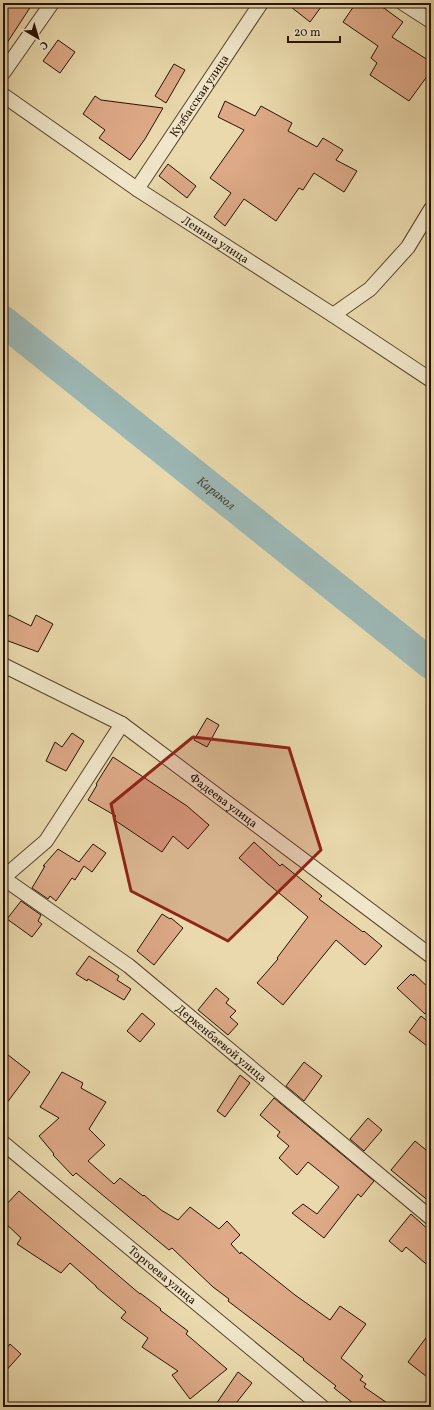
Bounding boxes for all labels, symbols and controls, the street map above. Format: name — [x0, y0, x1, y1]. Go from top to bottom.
north arrow — [18, 18, 58, 58]
scale bar — [288, 18, 340, 44]
text: 20 m — [294, 25, 321, 41]
text: С — [36, 37, 51, 53]
street label: Кузбасская улица — [167, 52, 233, 141]
street label: Ленина улица — [178, 213, 252, 268]
water label: Каракол — [192, 473, 239, 515]
street label: Фадеева улица — [186, 770, 260, 832]
street label: Деркенбаевой улица — [172, 1001, 270, 1086]
street label: Торгоева улица — [124, 1243, 199, 1309]

